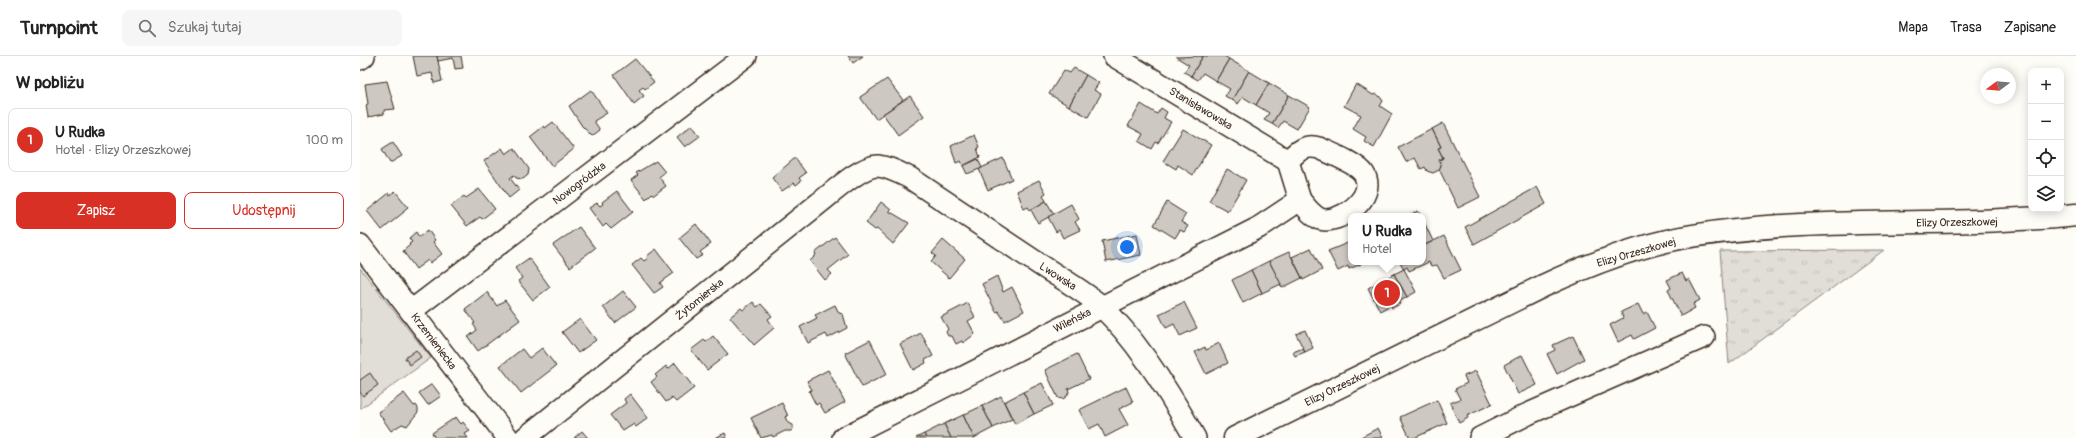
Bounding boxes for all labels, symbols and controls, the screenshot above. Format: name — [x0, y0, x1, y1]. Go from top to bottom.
search box — [122, 10, 402, 46]
text: Turnpoint — [20, 16, 98, 40]
icon: search — [136, 17, 158, 39]
text: Szukaj tutaj — [168, 18, 242, 37]
text: Mapa — [1898, 19, 1928, 36]
text: Trasa — [1950, 19, 1982, 36]
text: Zapisane — [2004, 19, 2056, 36]
north arrow — [1980, 68, 2016, 104]
map controls — [2028, 68, 2064, 212]
button: + — [2028, 68, 2064, 104]
text: W pobliżu — [16, 72, 84, 93]
street label: Stanisławowska — [1167, 84, 1235, 133]
button: − — [2028, 104, 2064, 140]
text: U Rudka — [55, 123, 105, 142]
text: 1 — [27, 132, 33, 148]
text: 100 m — [306, 132, 343, 148]
button: locate — [2028, 140, 2064, 176]
text: Hotel · Elizy Orzeszkowej — [55, 142, 191, 158]
street label: Nowogródzka — [550, 159, 608, 208]
button: layers — [2028, 176, 2064, 212]
button: Zapisz — [16, 192, 176, 229]
button: Udostępnij — [184, 192, 344, 229]
popup — [1348, 213, 1426, 265]
street label: Elizy Orzeszkowej — [1916, 215, 1998, 230]
text: U Rudka — [1362, 222, 1412, 241]
street label: Elizy Orzeszkowej — [1595, 235, 1677, 270]
your location — [1117, 237, 1137, 257]
text: Hotel — [1362, 241, 1392, 257]
street label: Lwowska — [1037, 260, 1079, 293]
street label: Żytomierska — [673, 276, 726, 323]
pin: 1 — [1374, 278, 1400, 308]
street label: Wileńska — [1051, 305, 1093, 335]
street label: Krzemieniecka — [408, 310, 459, 372]
street label: Elizy Orzeszkowej — [1303, 362, 1382, 409]

